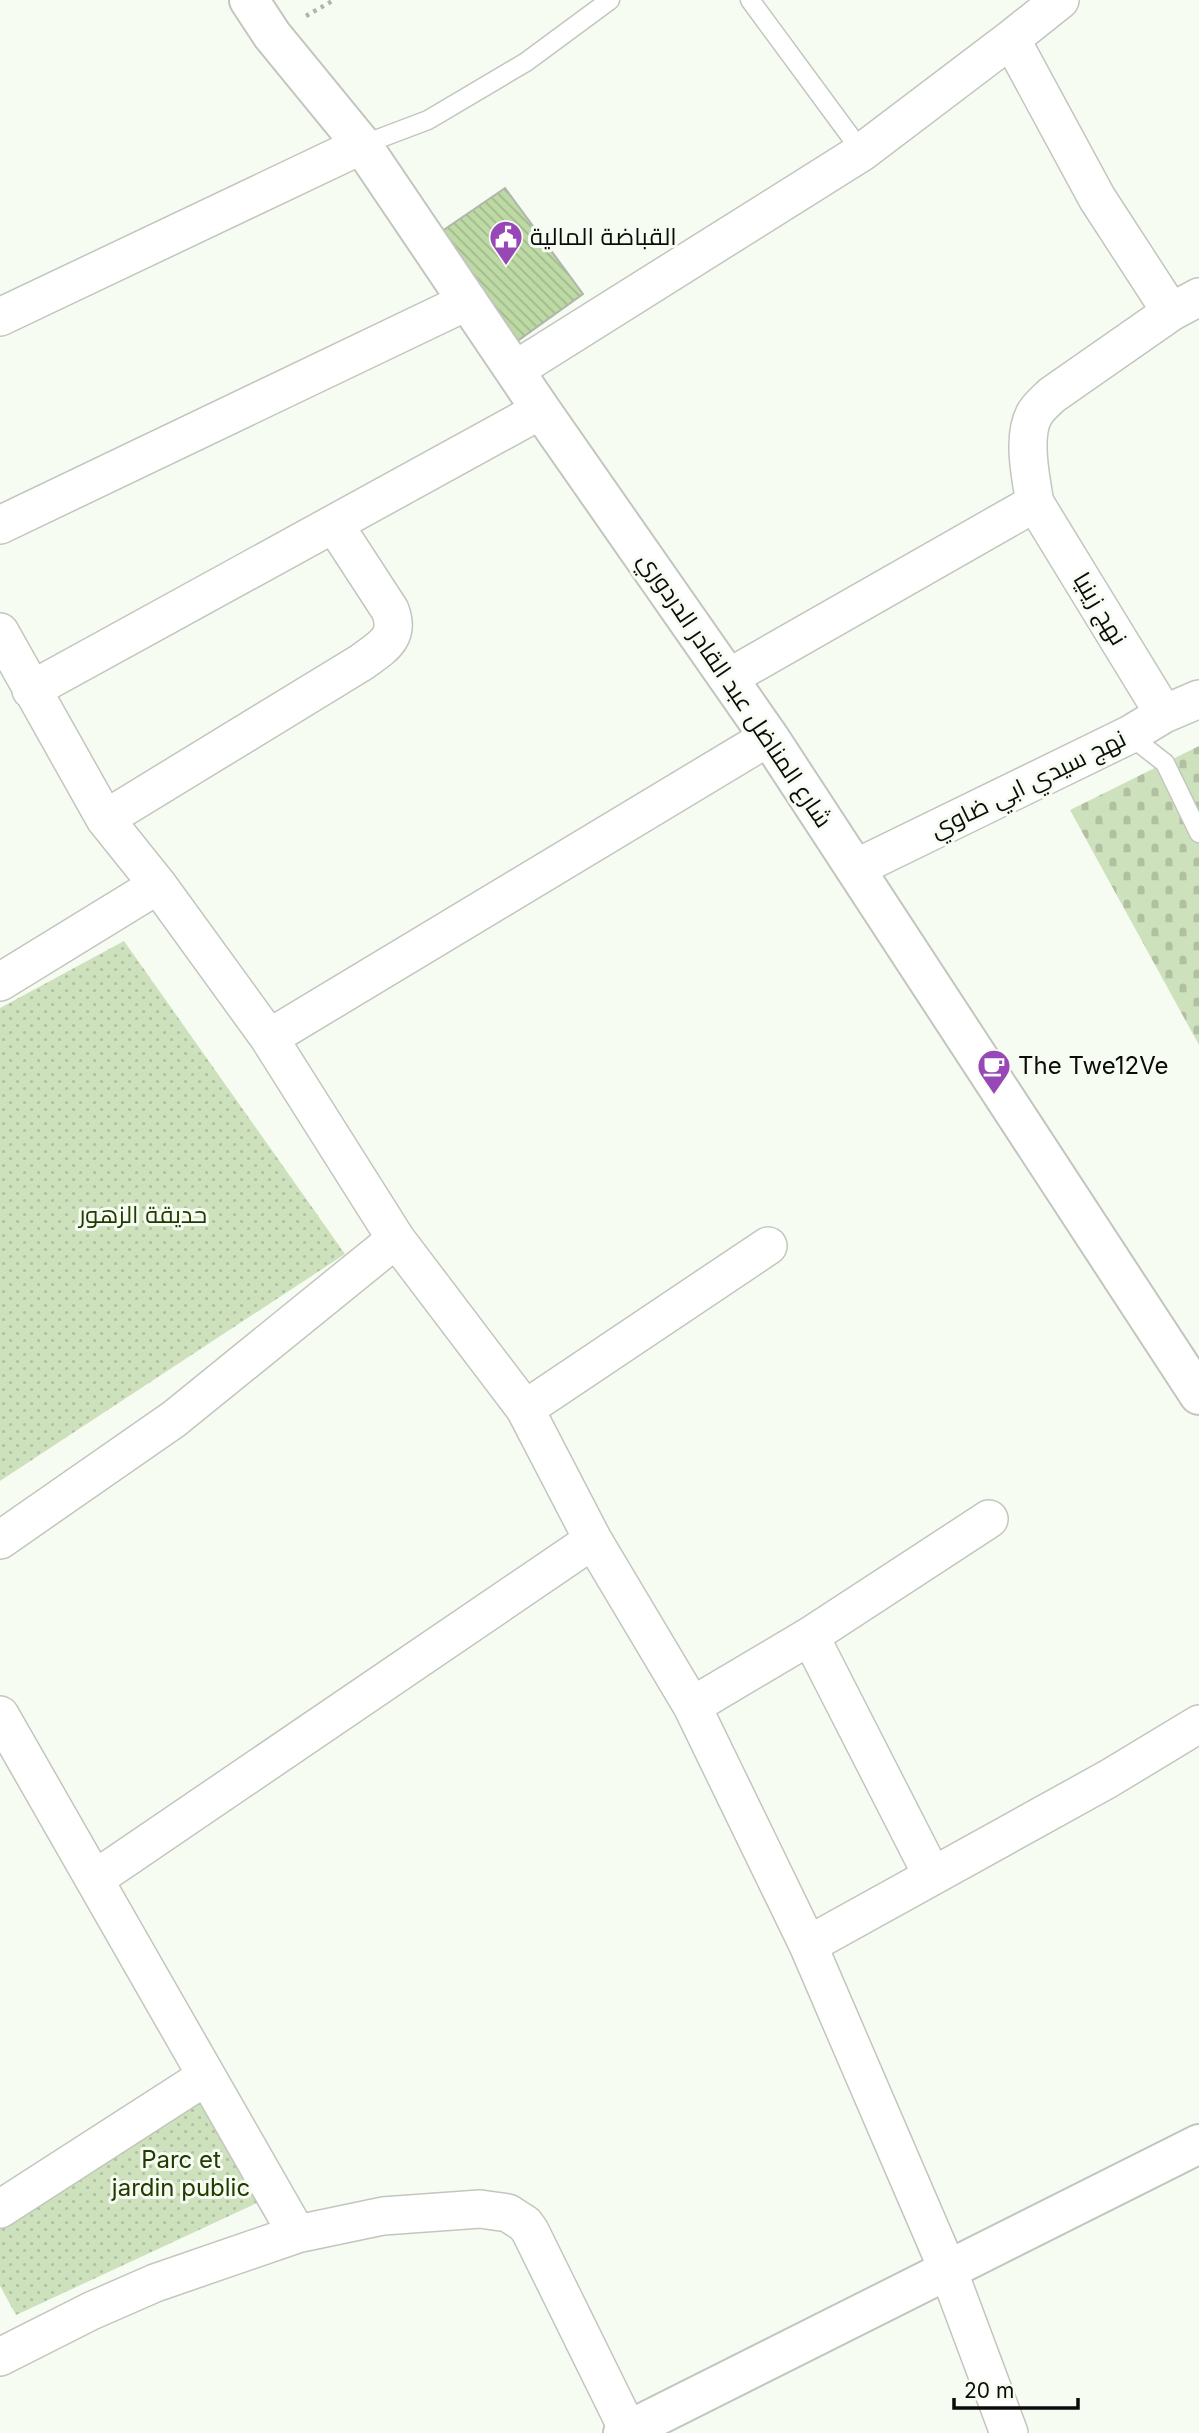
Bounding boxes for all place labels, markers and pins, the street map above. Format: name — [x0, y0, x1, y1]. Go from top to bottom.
public building icon: القباضة المالية — [487, 218, 525, 267]
place label: القباضة المالية — [530, 222, 677, 251]
cafe icon: The Twe12Ve — [975, 1047, 1013, 1096]
place label: The Twe12Ve — [1018, 1051, 1169, 1080]

